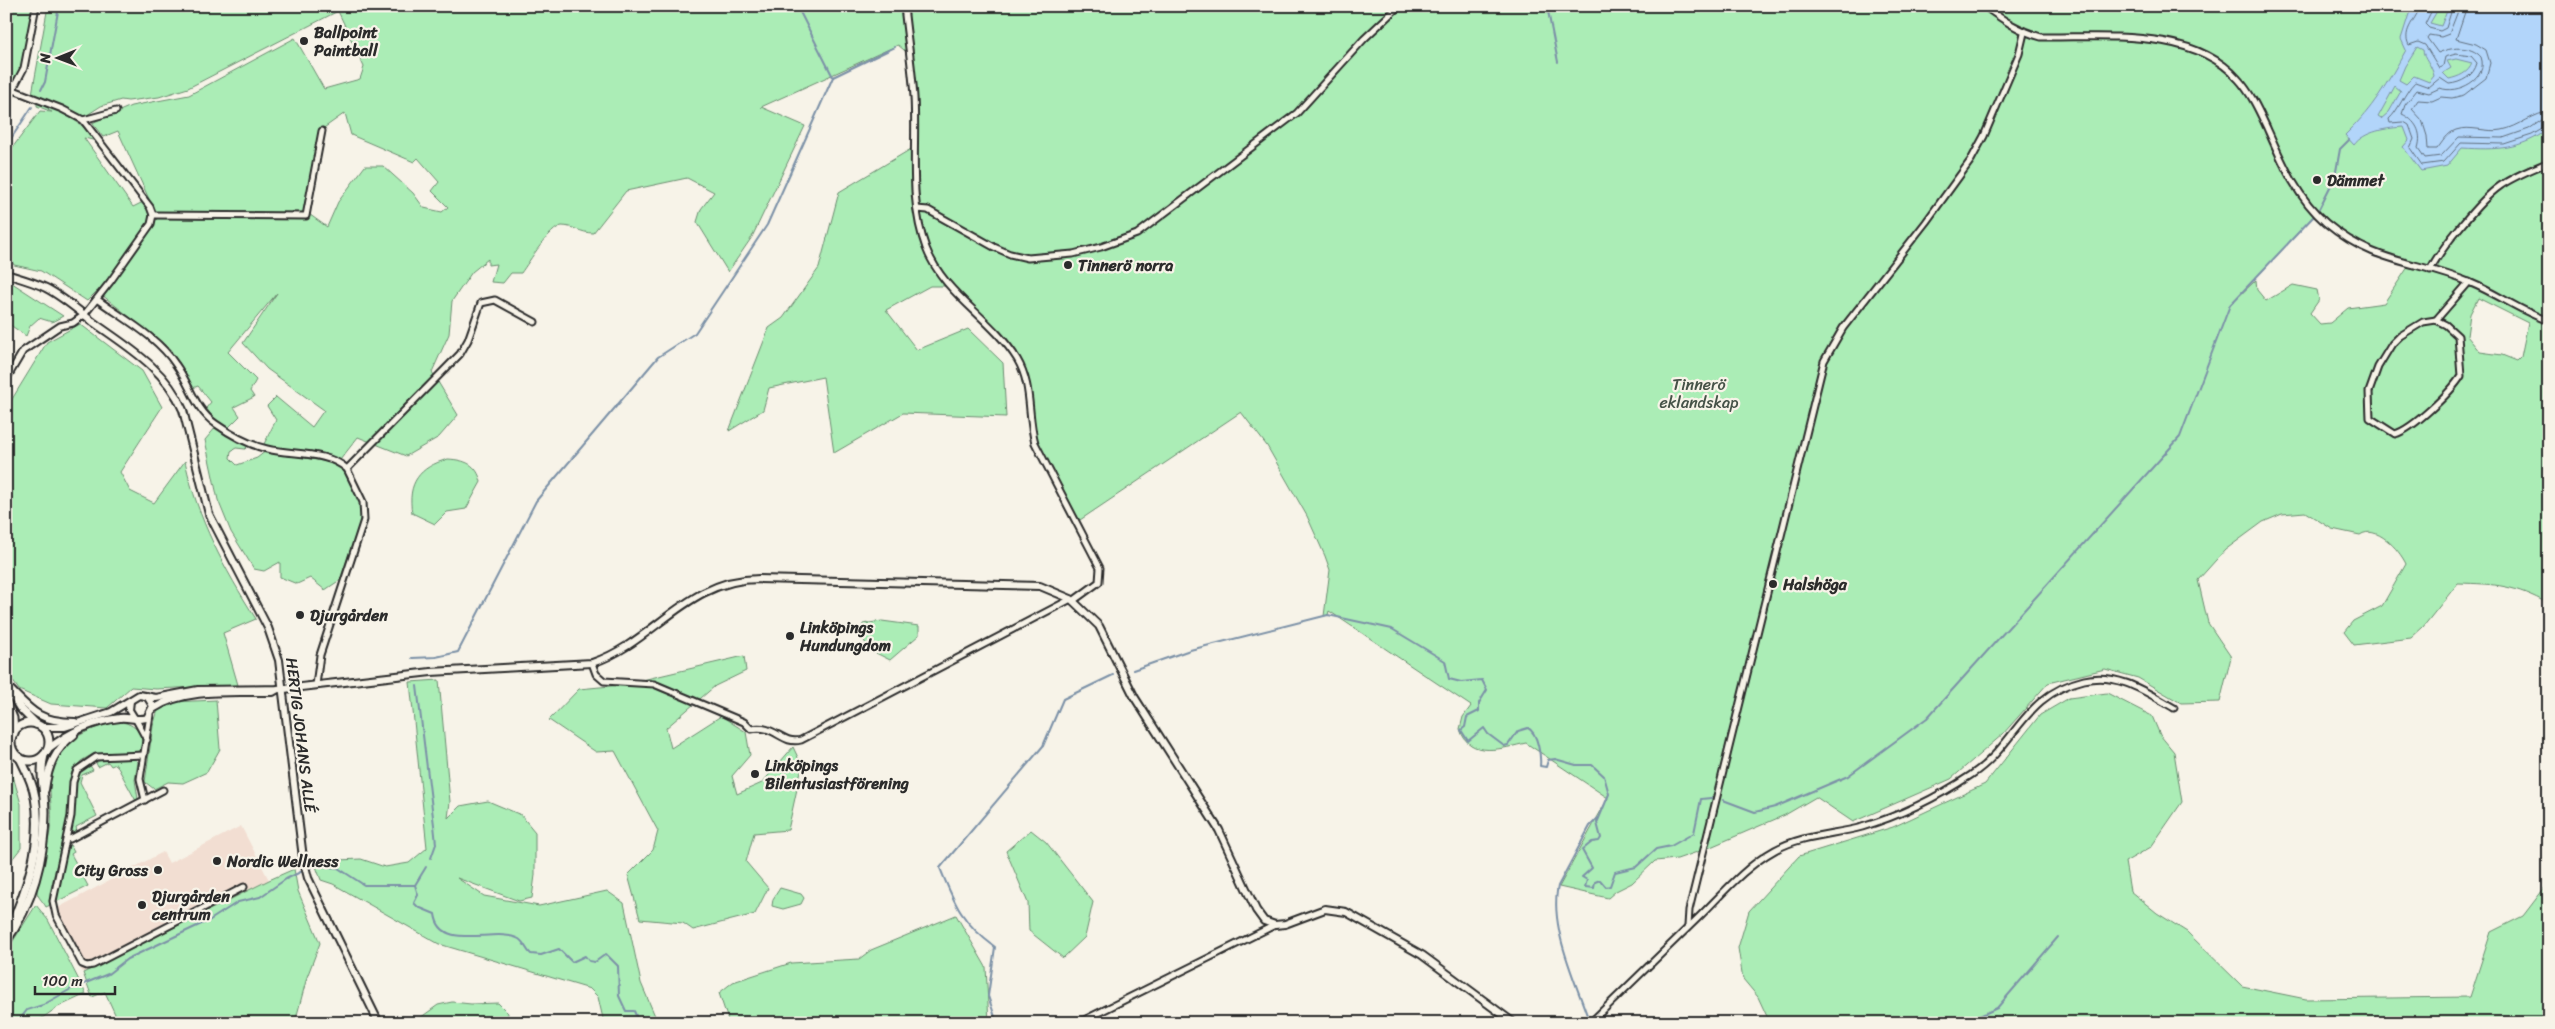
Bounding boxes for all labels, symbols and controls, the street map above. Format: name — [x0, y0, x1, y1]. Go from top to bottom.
place label: Ballpoint Paintball — [314, 18, 379, 65]
north arrow — [32, 32, 82, 82]
marker: Ballpoint Paintball — [298, 35, 310, 47]
text: N — [33, 53, 58, 64]
place label: Dämmet — [2327, 166, 2385, 195]
marker: Dämmet — [2311, 174, 2323, 186]
place label: Tinnerö norra — [1078, 251, 1173, 280]
marker: Tinnerö norra — [1062, 259, 1074, 271]
park label: Tinnerö eklandskap — [1660, 370, 1739, 417]
place label: Halshöga — [1782, 570, 1848, 599]
marker: Halshöga — [1767, 578, 1779, 590]
place label: Djurgården — [310, 601, 388, 630]
marker: Djurgården — [294, 609, 306, 621]
place label: Linköpings Hundungdom — [799, 613, 891, 660]
marker: Linköpings Hundungdom — [784, 630, 796, 642]
street label: HERTIG JOHANS ALLÉ — [277, 656, 325, 815]
place label: Linköpings Bilentusiastförening — [765, 751, 910, 798]
marker: Linköpings Bilentusiastförening — [749, 768, 761, 780]
place label: Nordic Wellness — [226, 847, 339, 876]
marker: Nordic Wellness — [211, 855, 223, 867]
place label: City Gross — [74, 856, 149, 885]
marker: City Gross — [152, 864, 164, 876]
place label: Djurgården centrum — [151, 882, 230, 929]
marker: Djurgården centrum — [136, 899, 148, 911]
scale bar — [35, 964, 115, 996]
text: 100 m — [42, 968, 83, 994]

